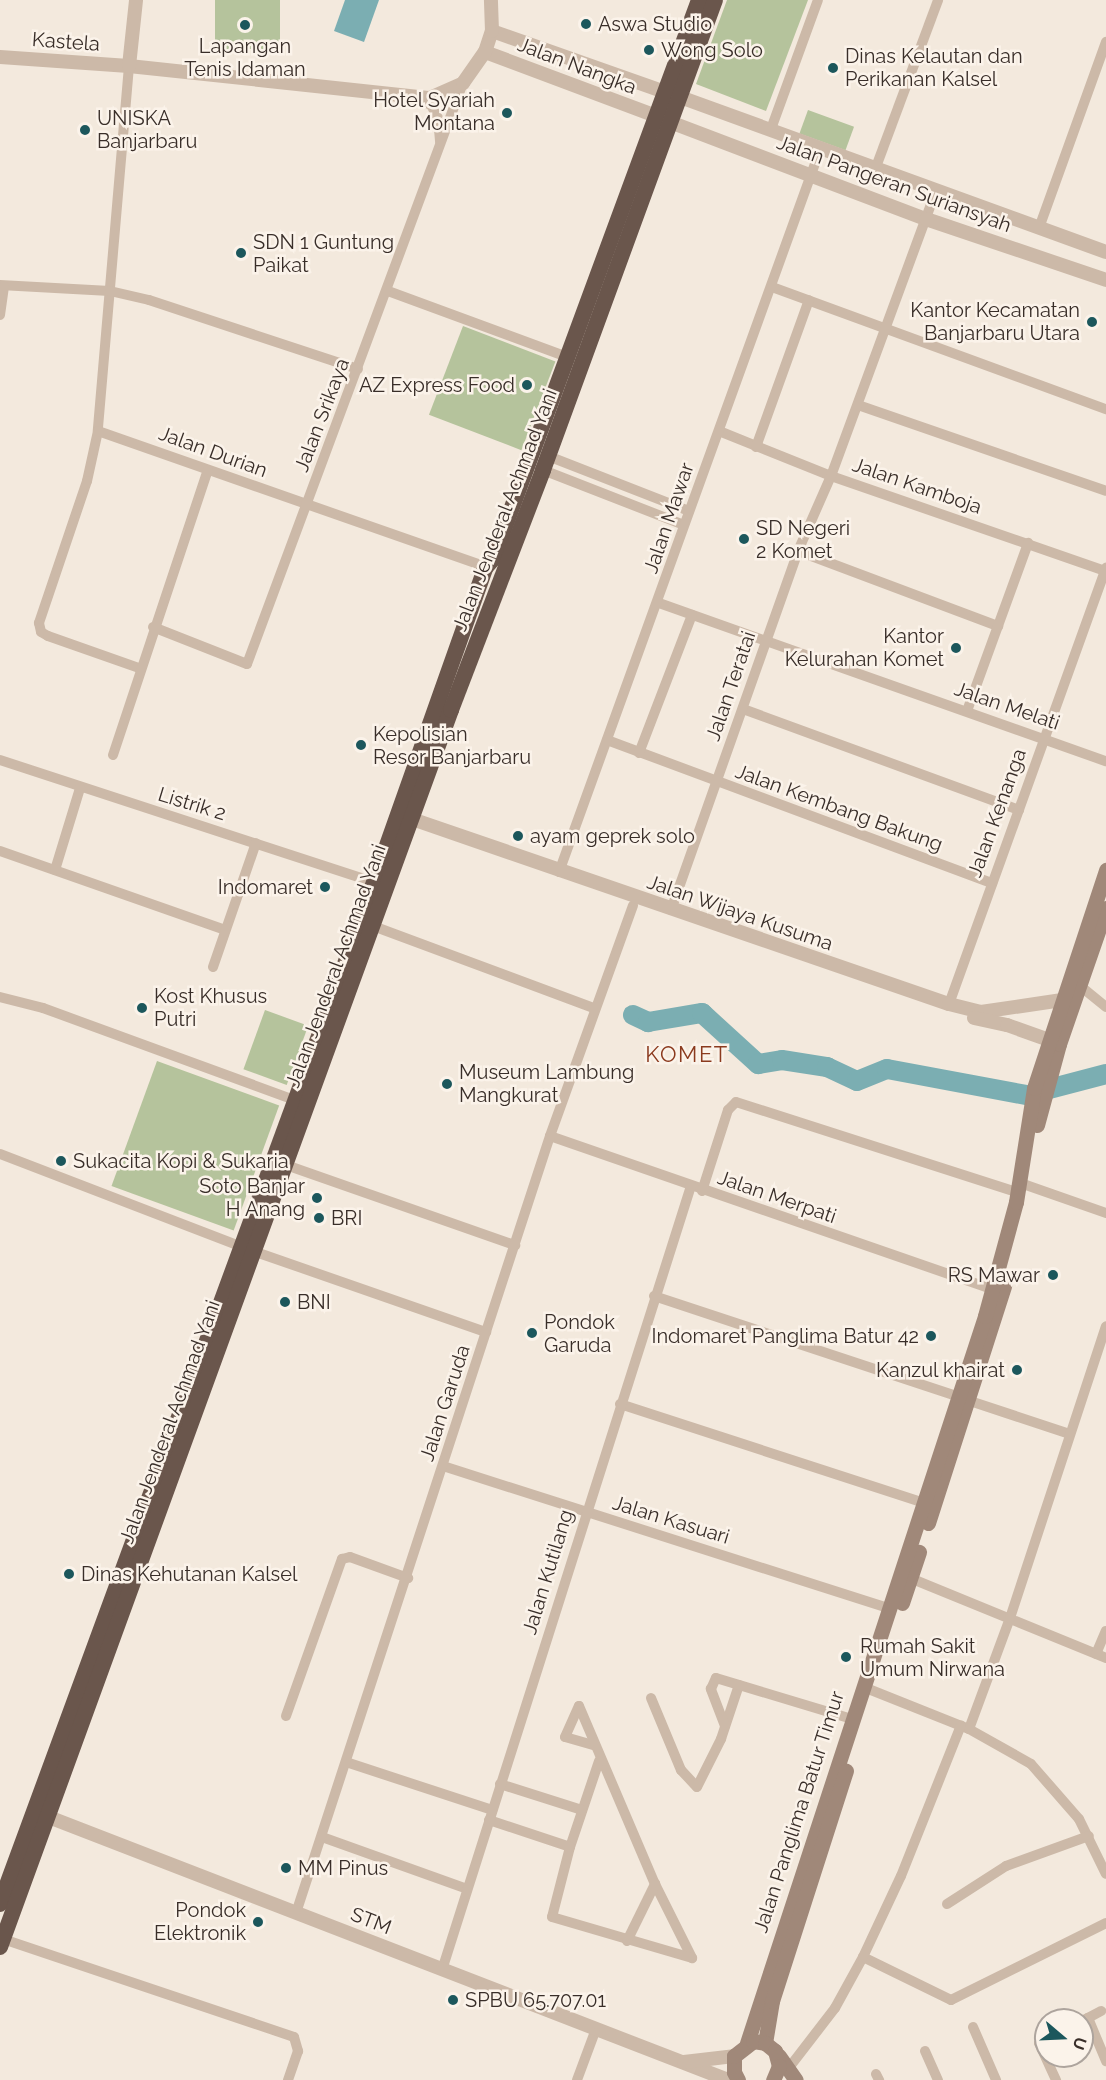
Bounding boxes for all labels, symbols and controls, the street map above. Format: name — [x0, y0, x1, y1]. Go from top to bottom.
place label: Aswa Studio — [598, 12, 712, 36]
marker: Aswa Studio — [579, 17, 593, 31]
marker: Lapangan Tenis Idaman — [238, 18, 252, 32]
street label: Kastela — [31, 28, 101, 56]
street label: Jalan Nangka — [514, 32, 640, 100]
place label: Lapangan Tenis Idaman — [184, 35, 306, 82]
place label: Wong Solo — [661, 38, 763, 62]
marker: Wong Solo — [642, 43, 656, 57]
place label: Dinas Kelautan dan Perikanan Kalsel — [845, 45, 1023, 92]
marker: Dinas Kelautan dan Perikanan Kalsel — [826, 61, 840, 75]
place label: Hotel Syariah Montana — [373, 89, 495, 136]
place label: UNISKA Banjarbaru — [97, 106, 197, 153]
marker: Hotel Syariah Montana — [500, 106, 514, 120]
marker: UNISKA Banjarbaru — [78, 123, 92, 137]
street label: Jalan Pangeran Suriansyah — [774, 130, 1014, 238]
place label: SDN 1 Guntung Paikat — [253, 230, 394, 277]
marker: SDN 1 Guntung Paikat — [234, 246, 248, 260]
place label: Kantor Kecamatan Banjarbaru Utara — [910, 298, 1080, 345]
marker: Kantor Kecamatan Banjarbaru Utara — [1085, 315, 1099, 329]
street label: Jalan Srikaya — [289, 355, 355, 475]
place label: AZ Express Food — [359, 373, 515, 397]
marker: AZ Express Food — [520, 378, 534, 392]
street label: Jalan Jenderal Achmad Yani — [447, 384, 563, 636]
street label: Jalan Durian — [156, 421, 270, 483]
street label: Jalan Kamboja — [849, 453, 985, 519]
street label: Jalan Mawar — [639, 460, 699, 576]
place label: SD Negeri 2 Komet — [756, 516, 850, 563]
marker: SD Negeri 2 Komet — [737, 532, 751, 546]
place label: Kantor Kelurahan Komet — [785, 624, 944, 671]
street label: Jalan Teratai — [701, 628, 761, 744]
marker: Kantor Kelurahan Komet — [949, 641, 963, 655]
street label: Jalan Melati — [951, 677, 1063, 735]
place label: Kepolisian Resor Banjarbaru — [373, 722, 532, 769]
marker: Kepolisian Resor Banjarbaru — [354, 738, 368, 752]
street label: Jalan Kenanga — [963, 746, 1031, 880]
street label: Jalan Kembang Bakung — [732, 759, 946, 857]
street label: Listrik 2 — [155, 782, 229, 826]
place label: ayam geprek solo — [530, 824, 695, 848]
marker: ayam geprek solo — [511, 829, 525, 843]
street label: Jalan Jenderal Achmad Yani — [280, 840, 392, 1092]
street label: Jalan Wijaya Kusuma — [644, 870, 836, 956]
place label: Indomaret — [218, 875, 313, 899]
marker: Indomaret — [318, 880, 332, 894]
place label: Kost Khusus Putri — [154, 984, 267, 1031]
marker: Kost Khusus Putri — [135, 1001, 149, 1015]
district label: KOMET — [645, 1042, 729, 1068]
place label: Museum Lambung Mangkurat — [459, 1060, 634, 1107]
marker: Museum Lambung Mangkurat — [440, 1077, 454, 1091]
place label: Sukacita Kopi & Sukaria — [73, 1149, 289, 1173]
marker: Sukacita Kopi & Sukaria — [54, 1154, 68, 1168]
street label: Jalan Merpati — [715, 1166, 839, 1228]
place label: Soto Banjar H Anang — [199, 1174, 305, 1221]
marker: Soto Banjar H Anang — [310, 1191, 324, 1205]
place label: BRI — [331, 1206, 362, 1230]
marker: BRI — [312, 1211, 326, 1225]
place label: RS Mawar — [948, 1263, 1040, 1287]
marker: RS Mawar — [1044, 1266, 1062, 1284]
place label: BNI — [297, 1290, 331, 1314]
marker: BNI — [278, 1295, 292, 1309]
street label: Jalan Jenderal Achmad Yani — [114, 1296, 226, 1548]
place label: Pondok Garuda — [544, 1310, 615, 1357]
place label: Indomaret Panglima Batur 42 — [651, 1324, 919, 1348]
marker: Pondok Garuda — [525, 1326, 539, 1340]
marker: Indomaret Panglima Batur 42 — [924, 1329, 938, 1343]
street label: Jalan Garuda — [415, 1342, 475, 1464]
place label: Kanzul khairat — [875, 1358, 1005, 1382]
marker: Kanzul khairat — [1010, 1363, 1024, 1377]
street label: Jalan Kasuari — [610, 1491, 732, 1549]
street label: Jalan Kutilang — [518, 1507, 578, 1637]
place label: Dinas Kehutanan Kalsel — [81, 1562, 297, 1586]
marker: Dinas Kehutanan Kalsel — [62, 1567, 76, 1581]
place label: Rumah Sakit Umum Nirwana — [860, 1634, 1005, 1681]
marker: Rumah Sakit Umum Nirwana — [837, 1648, 855, 1666]
street label: Jalan Panglima Batur Timur — [748, 1688, 850, 1936]
place label: MM Pinus — [298, 1856, 388, 1880]
marker: MM Pinus — [279, 1861, 293, 1875]
place label: Pondok Elektronik — [154, 1898, 246, 1945]
street label: STM — [347, 1902, 395, 1940]
marker: Pondok Elektronik — [251, 1915, 265, 1929]
place label: SPBU 65.707.01 — [465, 1988, 606, 2012]
marker: SPBU 65.707.01 — [446, 1993, 460, 2007]
north arrow — [1034, 2008, 1094, 2068]
text: U — [1069, 2035, 1091, 2052]

